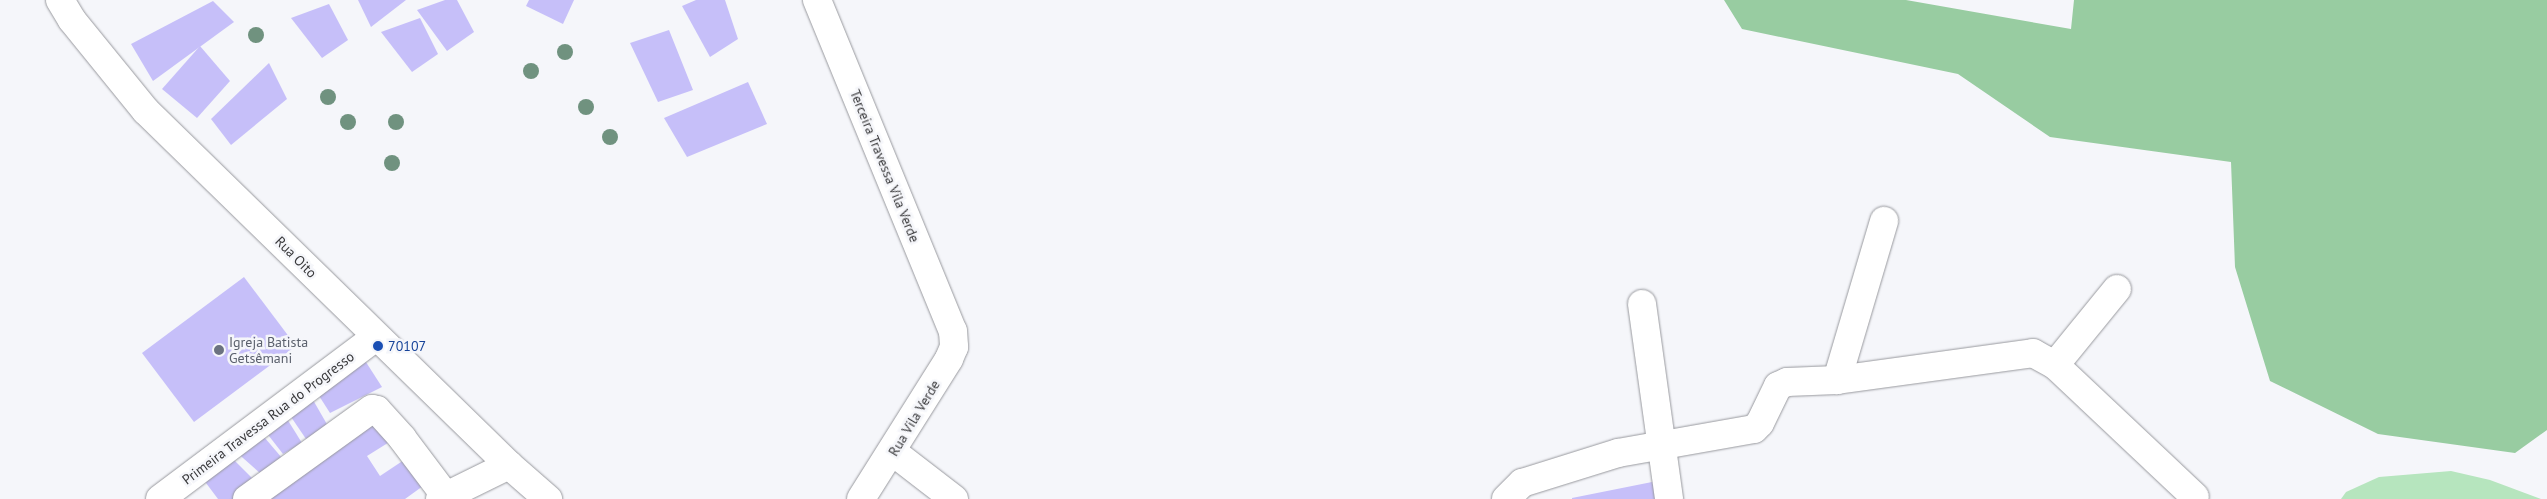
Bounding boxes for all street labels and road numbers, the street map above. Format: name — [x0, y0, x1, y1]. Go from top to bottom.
street label: Terceira Travessa Vila Verde — [846, 87, 924, 245]
street label: Rua Oito — [272, 233, 320, 281]
street label: Primeira Travessa Rua do Progresso — [179, 348, 357, 488]
street label: Rua Vila Verde — [885, 377, 943, 459]

